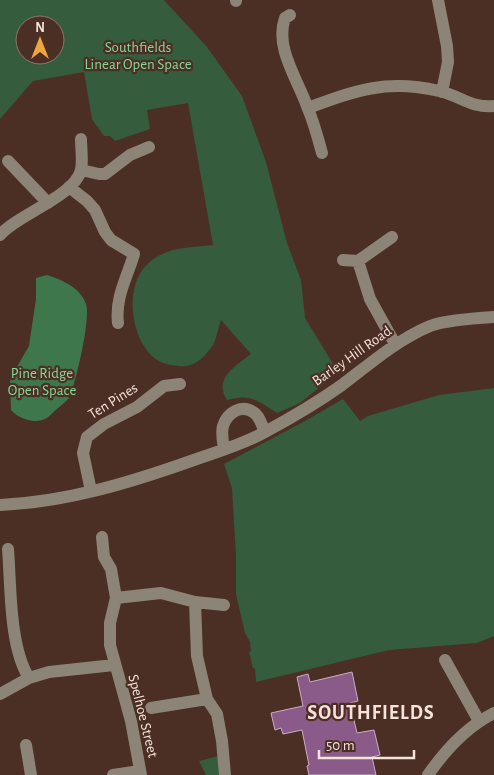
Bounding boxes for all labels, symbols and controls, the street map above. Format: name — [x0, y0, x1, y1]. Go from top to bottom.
north arrow — [15, 15, 65, 65]
text: N — [35, 21, 45, 35]
park label: Southfields Linear Open Space — [84, 40, 192, 72]
street label: Barley Hill Road — [310, 323, 394, 389]
park label: Pine Ridge Open Space — [8, 366, 76, 398]
street label: Ten Pines — [86, 380, 140, 422]
street label: Spelhoe Street — [125, 673, 161, 759]
district label: SOUTHFIELDS — [307, 703, 435, 723]
scale bar — [319, 728, 414, 760]
text: 50 m — [326, 738, 355, 753]

